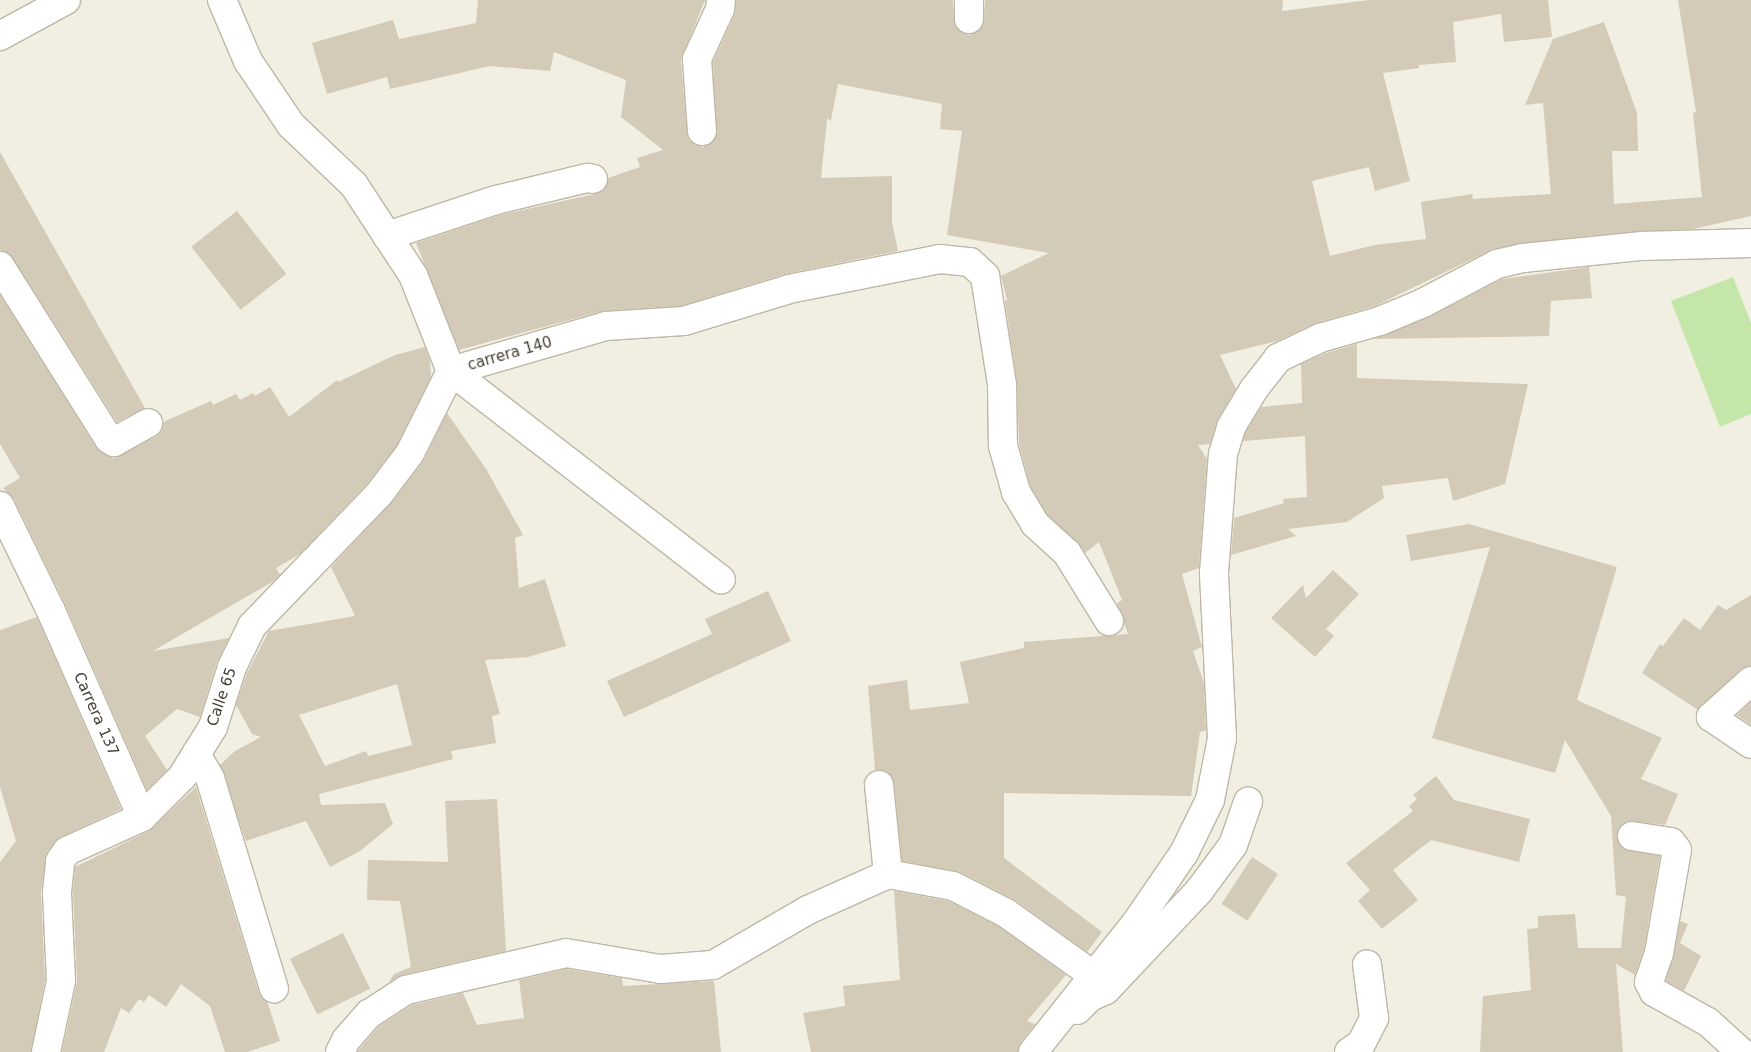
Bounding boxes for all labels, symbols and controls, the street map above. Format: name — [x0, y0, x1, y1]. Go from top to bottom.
street label: carrera 140 — [466, 333, 554, 375]
street label: Calle 65 — [204, 665, 240, 729]
street label: Carrera 137 — [70, 670, 122, 758]

